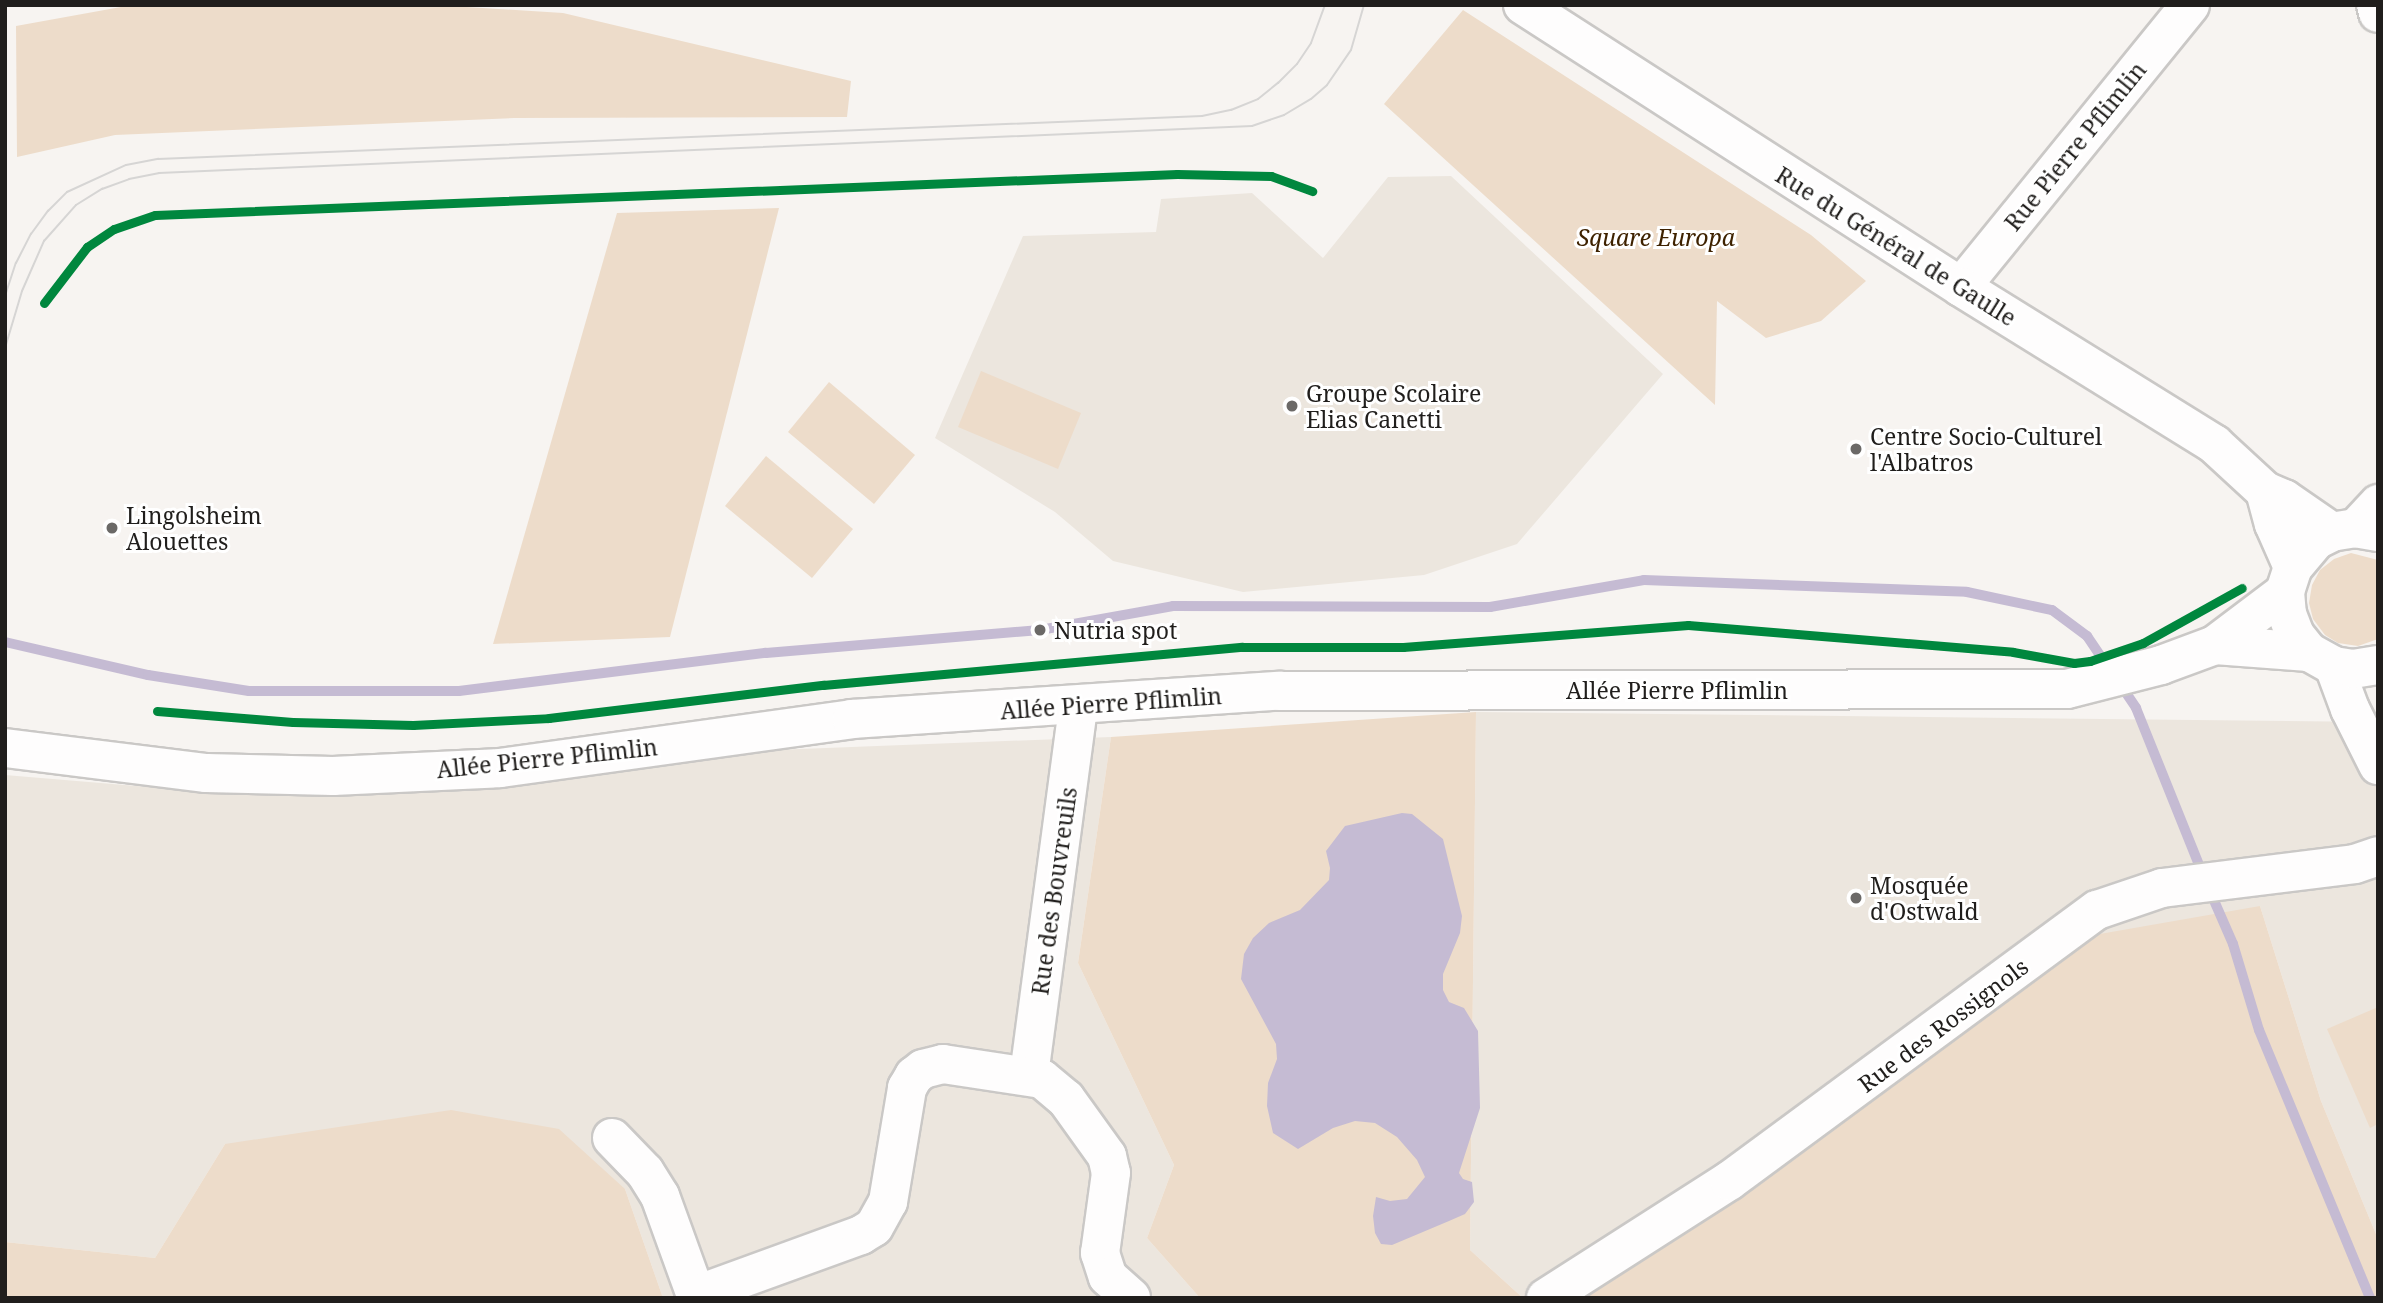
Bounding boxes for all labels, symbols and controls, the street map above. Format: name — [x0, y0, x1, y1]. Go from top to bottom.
street label: Rue Pierre Pflimlin — [1999, 56, 2151, 236]
street label: Rue du Général de Gaulle — [1771, 161, 2021, 331]
park label: Square Europa — [1577, 223, 1735, 251]
place label: Groupe Scolaire Elias Canetti — [1306, 379, 1481, 433]
marker: Groupe Scolaire Elias Canetti — [1284, 398, 1300, 414]
place label: Centre Socio-Culturel l'Albatros — [1870, 422, 2102, 476]
marker: Centre Socio-Culturel l'Albatros — [1848, 441, 1864, 457]
place label: Lingolsheim Alouettes — [126, 501, 262, 555]
marker: Lingolsheim Alouettes — [104, 520, 120, 536]
place label: Nutria spot — [1054, 616, 1177, 644]
marker: Nutria spot — [1032, 622, 1048, 638]
street label: Allée Pierre Pflimlin — [1566, 676, 1788, 704]
street label: Allée Pierre Pflimlin — [999, 681, 1223, 725]
street label: Allée Pierre Pflimlin — [435, 733, 659, 783]
street label: Rue des Bouvreuils — [1026, 785, 1082, 997]
place label: Mosquée d'Ostwald — [1870, 871, 1979, 925]
marker: Mosquée d'Ostwald — [1848, 890, 1864, 906]
street label: Rue des Rossignols — [1853, 952, 2033, 1098]

